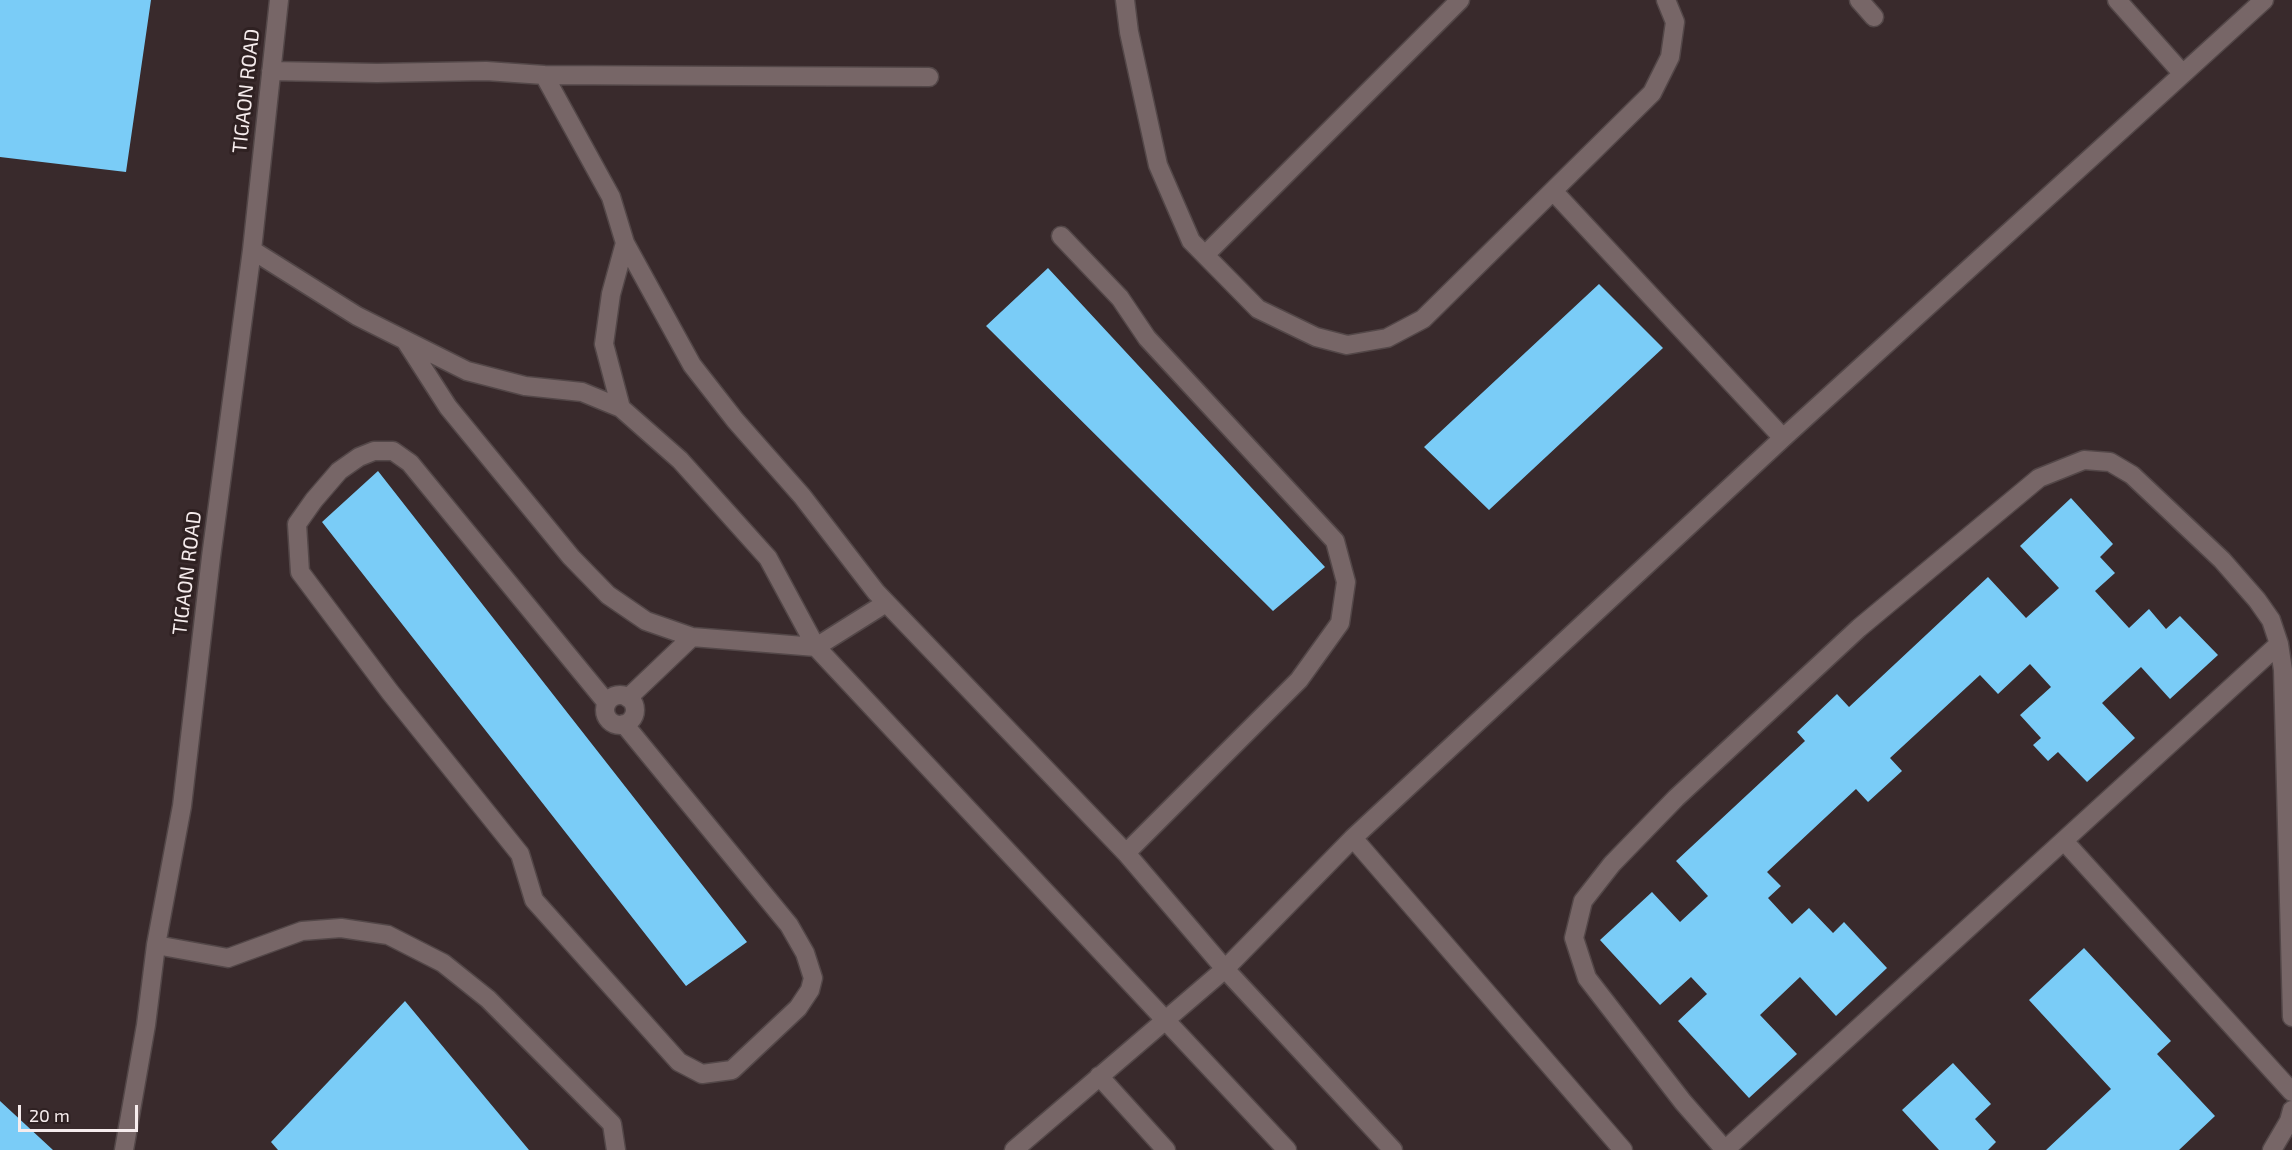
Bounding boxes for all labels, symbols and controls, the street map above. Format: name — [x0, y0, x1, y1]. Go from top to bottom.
street label: TIGAON ROAD — [228, 28, 264, 154]
street label: TIGAON ROAD — [167, 509, 207, 637]
scale bar — [21, 1093, 141, 1131]
text: 20 m — [29, 1104, 70, 1126]

